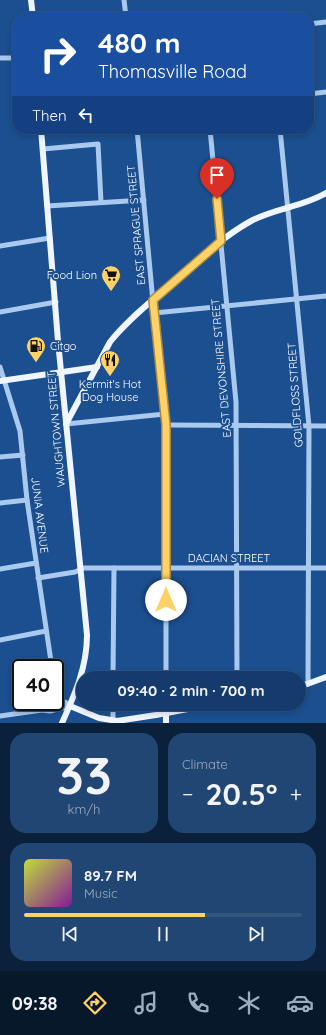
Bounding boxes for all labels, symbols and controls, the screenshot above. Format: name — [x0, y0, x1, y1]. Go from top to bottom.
text: 480 m — [98, 25, 181, 60]
icon: right — [32, 28, 84, 80]
text: Thomasville Road — [98, 60, 247, 83]
icon: left — [75, 104, 97, 126]
text: Then — [32, 106, 67, 125]
pin — [200, 158, 234, 199]
street label: EAST SPRAGUE STREET — [124, 164, 148, 286]
icon: arrive — [206, 164, 228, 186]
supermarket icon: Food Lion — [100, 264, 122, 292]
place label: Food Lion — [47, 268, 97, 282]
street label: EAST DEVONSHIRE STREET — [208, 297, 234, 438]
fuel station icon: Citgo — [25, 335, 47, 363]
place label: Citgo — [50, 339, 77, 353]
street label: GOLDFLOSS STREET — [284, 342, 306, 448]
restaurant icon: Kermit's Hot Dog House — [99, 349, 121, 377]
street label: WAUGHTOWN STREET — [44, 370, 68, 488]
place label: Kermit's Hot Dog House — [79, 377, 141, 404]
street label: JUNIA AVENUE — [28, 476, 52, 554]
street label: DACIAN STREET — [188, 551, 271, 565]
position arrow — [145, 579, 187, 621]
speed limit sign: 40 — [12, 659, 64, 711]
text: 09:40 · 2 min · 700 m — [117, 681, 265, 700]
text: 33 — [56, 742, 112, 807]
text: Climate — [182, 756, 228, 772]
text: 20.5° — [206, 775, 278, 813]
text: − — [182, 780, 193, 808]
text: + — [290, 780, 302, 808]
text: km/h — [68, 801, 100, 817]
text: 89.7 FM — [84, 866, 137, 885]
text: Music — [84, 885, 118, 901]
icon: previous — [59, 923, 81, 945]
icon: pause — [152, 923, 174, 945]
icon: next — [245, 923, 267, 945]
icon: directions — [81, 989, 109, 1017]
icon: music — [132, 989, 160, 1017]
icon: phone — [184, 989, 212, 1017]
icon: climate — [235, 989, 263, 1017]
icon: car — [286, 989, 314, 1017]
text: 09:38 — [12, 992, 57, 1015]

